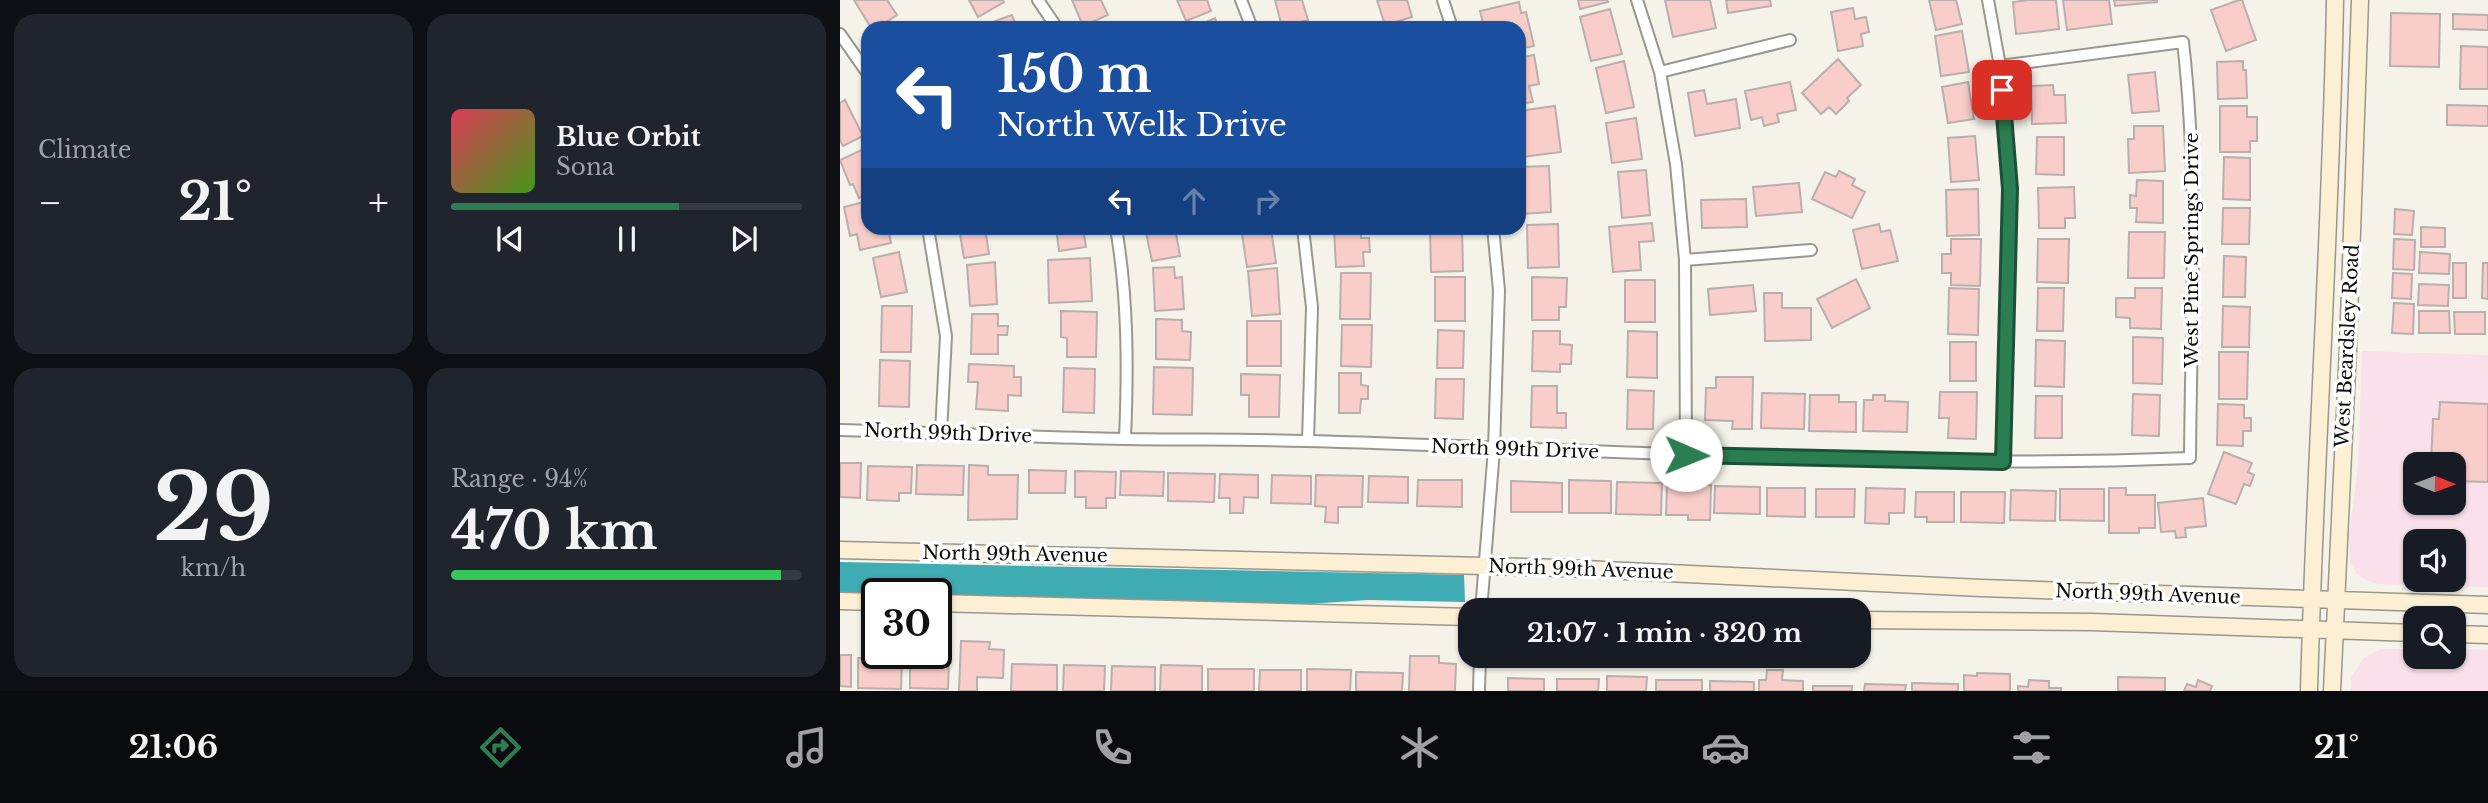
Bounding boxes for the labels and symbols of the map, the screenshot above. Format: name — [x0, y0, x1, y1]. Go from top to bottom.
pin — [1972, 60, 2032, 120]
street label: West Pine Springs Drive — [2180, 132, 2203, 369]
street label: West Beardsley Road — [2330, 244, 2364, 449]
position arrow — [1649, 418, 1723, 492]
street label: North 99th Drive — [864, 419, 1032, 447]
street label: North 99th Drive — [1431, 435, 1599, 463]
north arrow — [2403, 452, 2466, 514]
street label: North 99th Avenue — [922, 541, 1108, 567]
street label: North 99th Avenue — [1488, 554, 1674, 584]
speed limit sign: 30 — [861, 578, 952, 669]
street label: North 99th Avenue — [2055, 579, 2241, 609]

